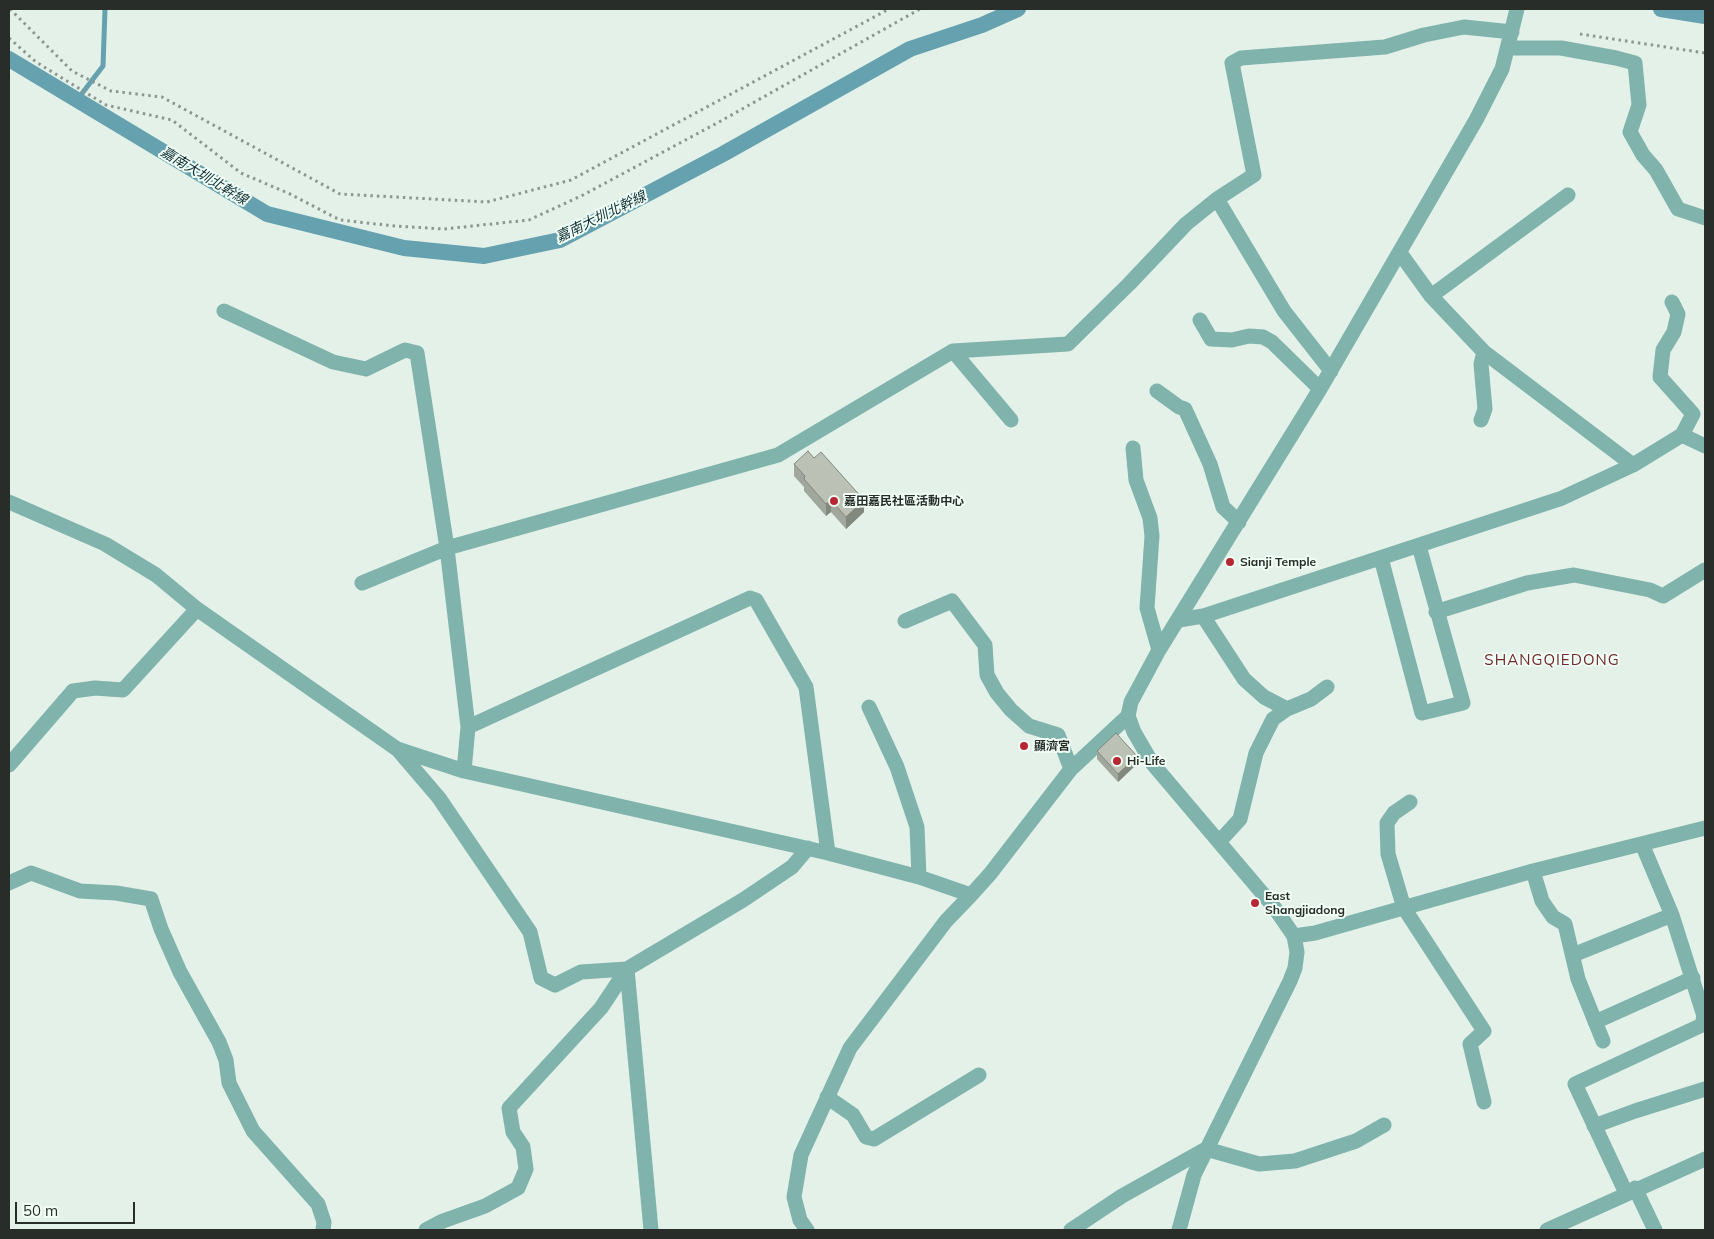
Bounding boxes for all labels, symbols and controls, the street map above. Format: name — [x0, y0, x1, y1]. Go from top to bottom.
water label: 嘉南大圳北幹線 — [158, 144, 250, 208]
water label: 嘉南大圳北幹線 — [553, 188, 649, 246]
place label: 嘉田嘉民社區活動中心 — [844, 494, 964, 508]
marker: 嘉田嘉民社區活動中心 — [828, 495, 840, 507]
place label: Sianji Temple — [1240, 555, 1316, 569]
marker: Sianji Temple — [1224, 556, 1236, 568]
district label: SHANGQIEDONG — [1483, 651, 1621, 669]
place label: 顯濟宮 — [1034, 739, 1070, 753]
marker: 顯濟宮 — [1018, 740, 1030, 752]
place label: Hi-Life — [1127, 754, 1165, 768]
marker: Hi-Life — [1111, 755, 1123, 767]
place label: East Shangjiadong — [1265, 889, 1345, 917]
marker: East Shangjiadong — [1249, 897, 1261, 909]
scale bar — [18, 1192, 138, 1224]
text: 50 m — [23, 1201, 58, 1220]

